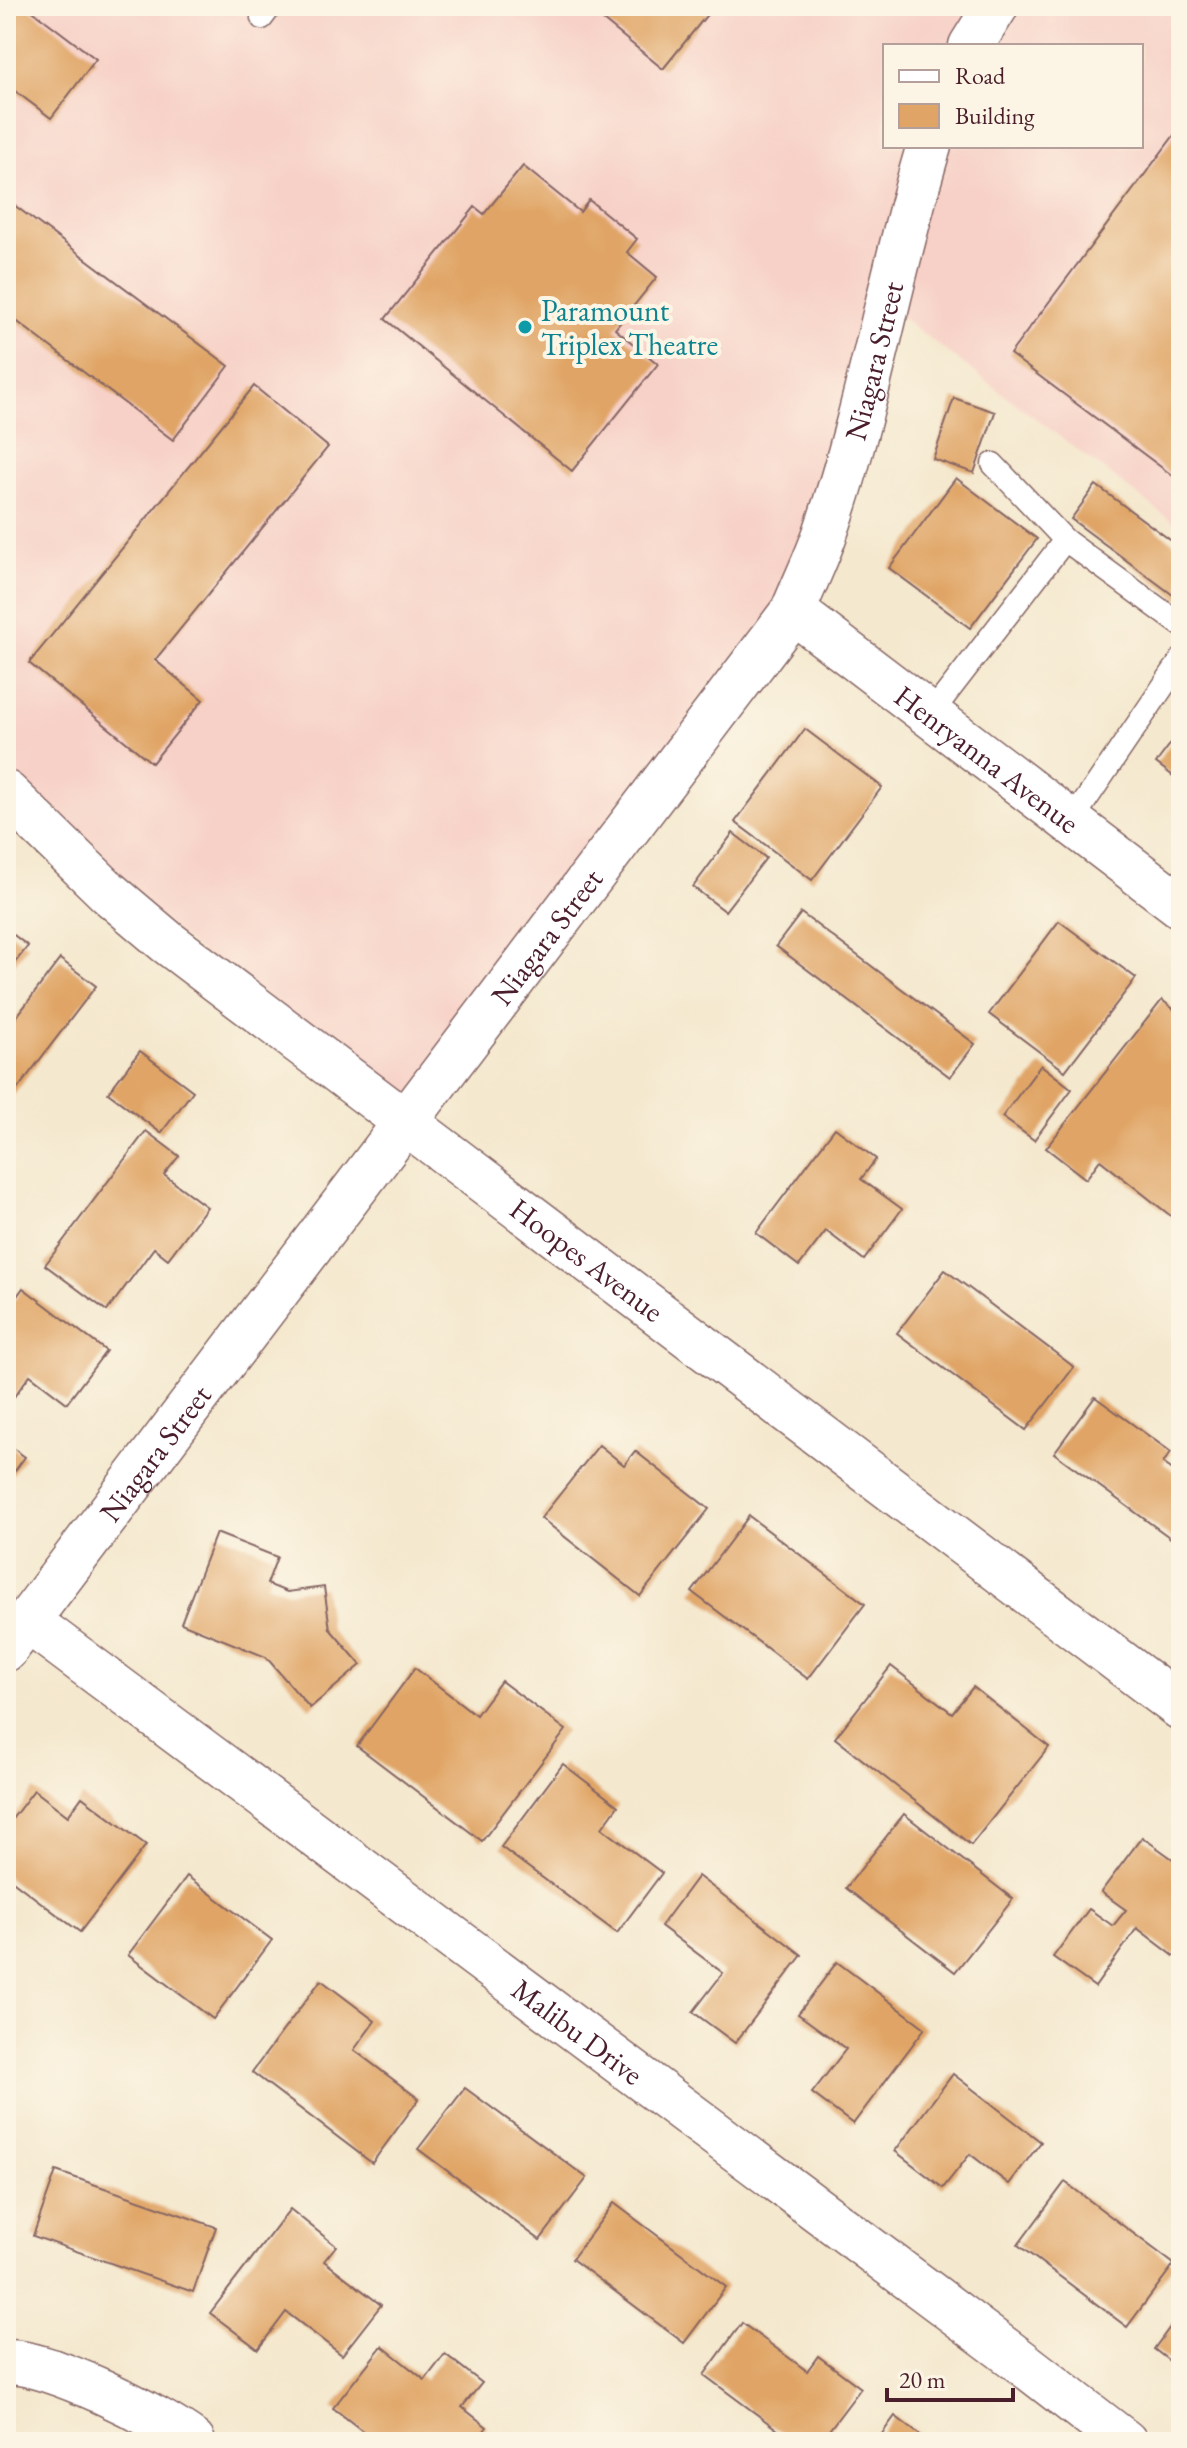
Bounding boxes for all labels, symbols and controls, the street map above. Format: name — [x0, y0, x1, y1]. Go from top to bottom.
legend — [883, 44, 1143, 148]
text: Road — [955, 60, 1006, 91]
text: Building — [955, 100, 1035, 131]
street label: Niagara Street — [835, 277, 912, 444]
place label: Paramount Triplex Theatre — [541, 291, 718, 364]
marker: Paramount Triplex Theatre — [516, 318, 534, 336]
street label: Henryanna Avenue — [887, 676, 1088, 841]
street label: Niagara Street — [482, 860, 611, 1013]
street label: Hoopes Avenue — [502, 1189, 672, 1330]
street label: Niagara Street — [90, 1376, 219, 1529]
street label: Malibu Drive — [504, 1969, 651, 2093]
scale bar — [887, 2352, 1013, 2402]
text: 20 m — [899, 2364, 946, 2395]

